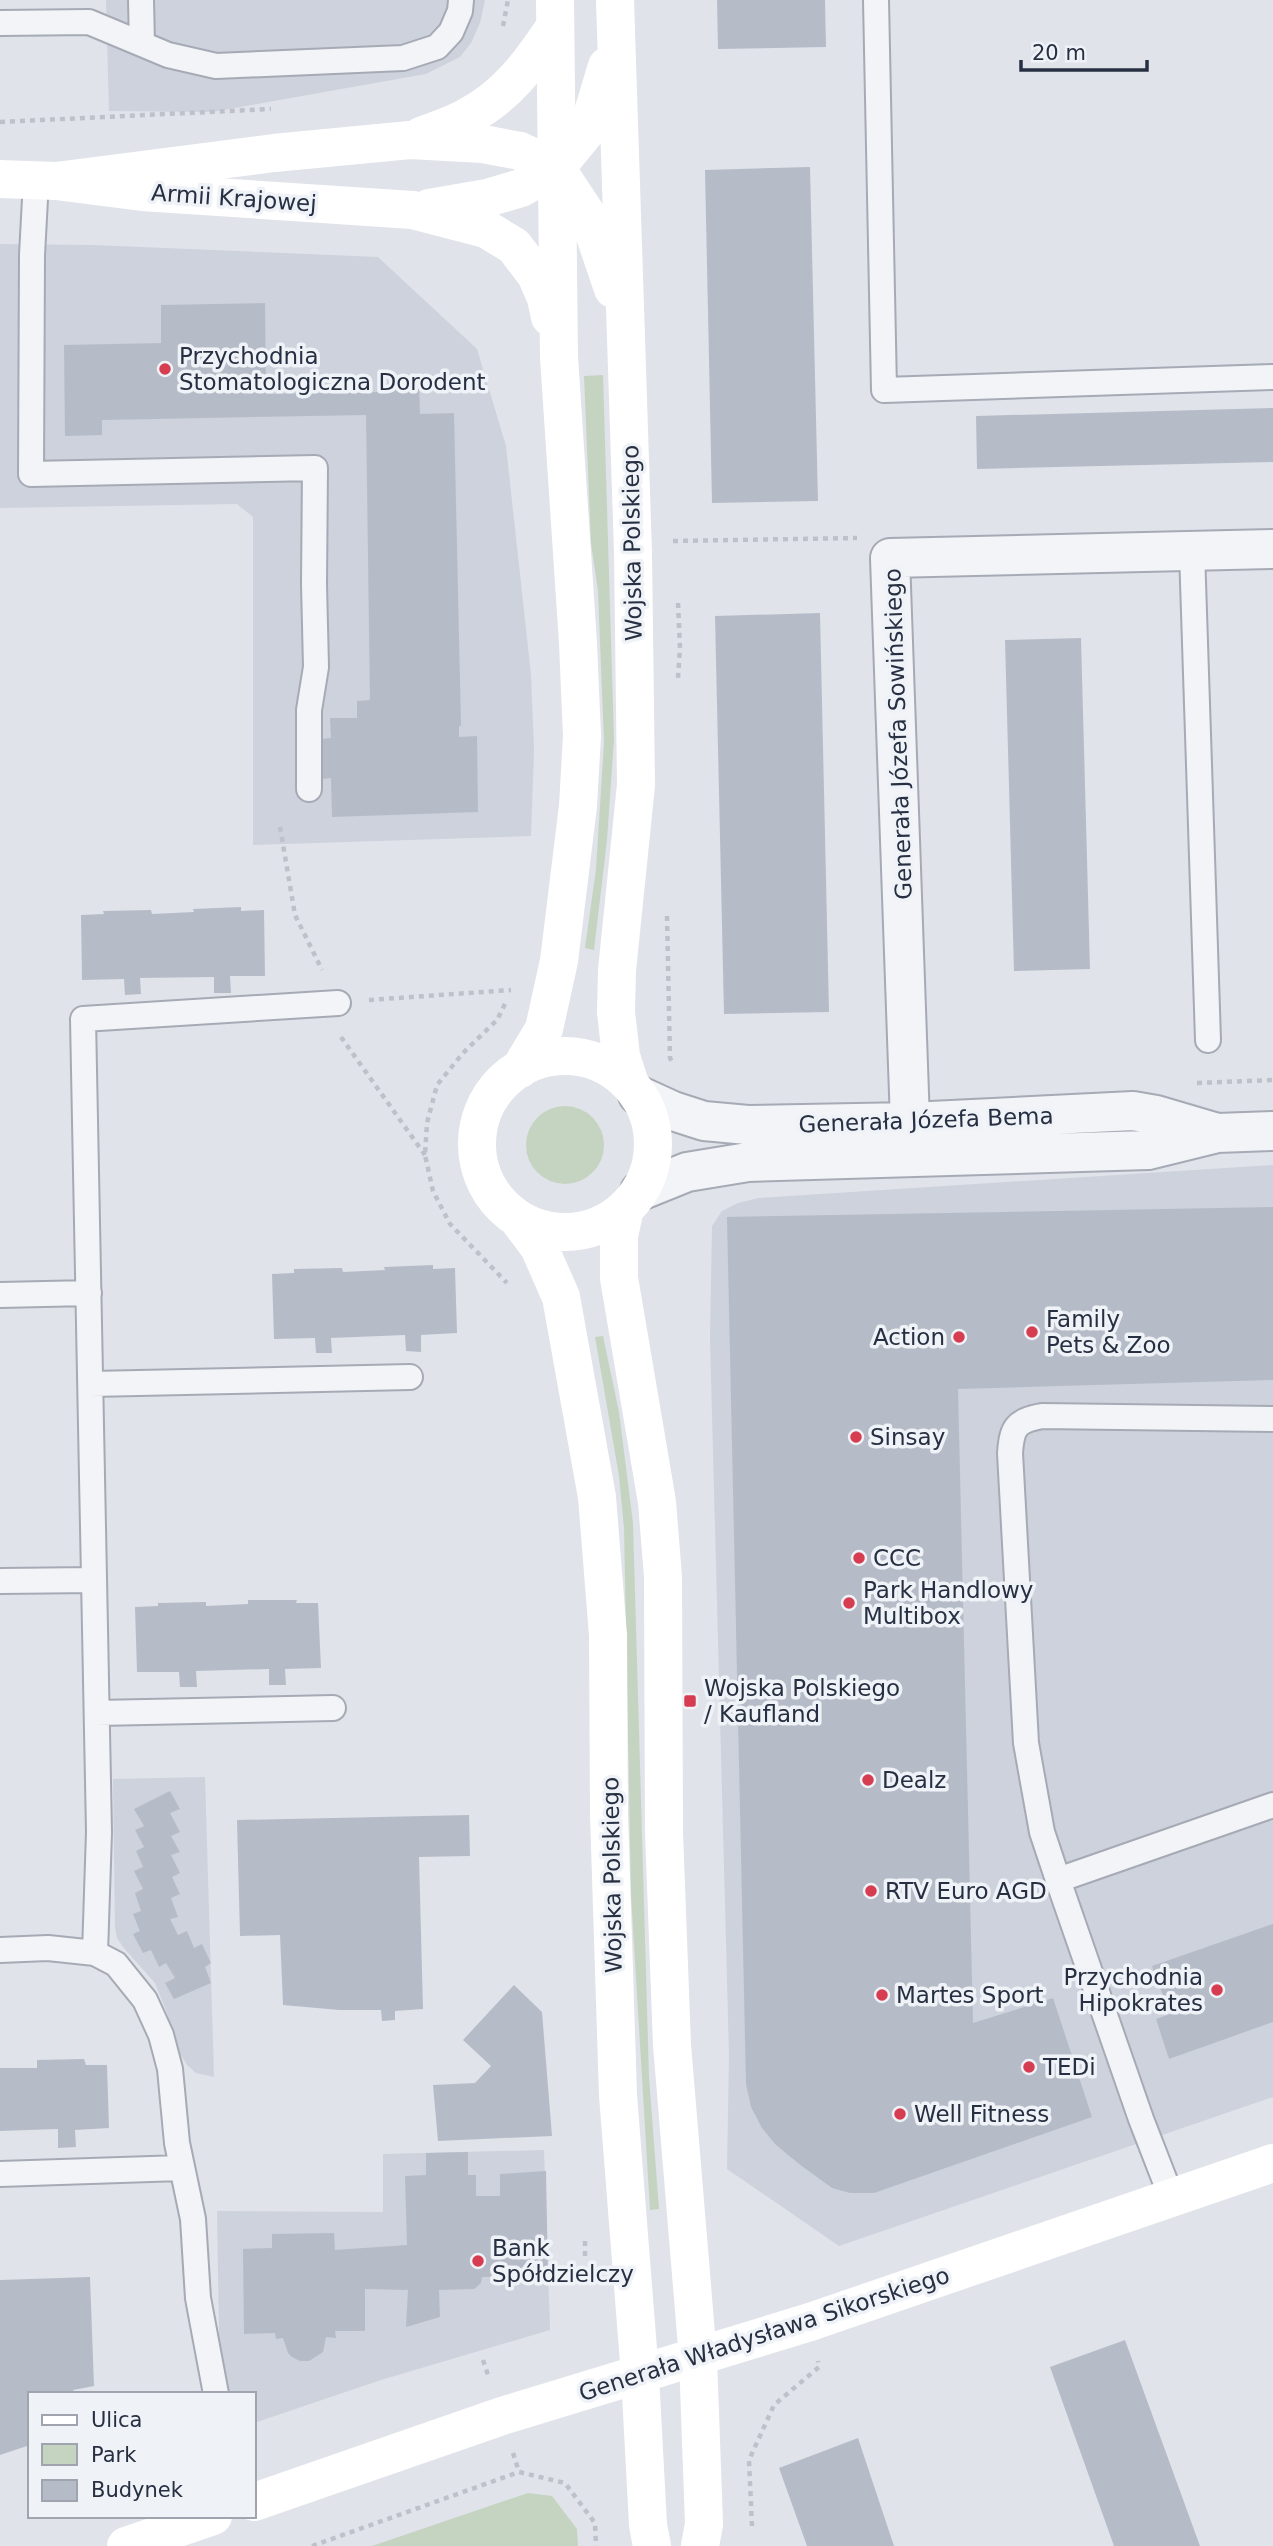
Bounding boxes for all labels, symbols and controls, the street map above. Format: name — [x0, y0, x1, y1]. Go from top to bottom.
scale bar — [1021, 28, 1147, 72]
text: 20 m — [1032, 41, 1086, 65]
street label: Armii Krajowej — [150, 179, 318, 217]
place label: Przychodnia Stomatologiczna Dorodent — [179, 343, 486, 395]
marker: Przychodnia Stomatologiczna Dorodent — [157, 361, 173, 377]
street label: Wojska Polskiego — [617, 445, 647, 641]
street label: Generała Józefa Sowińskiego — [879, 568, 917, 900]
street label: Generała Józefa Bema — [798, 1103, 1054, 1137]
place label: Family Pets & Zoo — [1046, 1306, 1171, 1358]
place label: Action — [873, 1324, 945, 1350]
marker: Family Pets & Zoo — [1024, 1324, 1040, 1340]
marker: Action — [951, 1329, 967, 1345]
place label: Sinsay — [870, 1424, 945, 1450]
marker: Sinsay — [848, 1429, 864, 1445]
place label: CCC — [873, 1545, 921, 1571]
marker: CCC — [851, 1550, 867, 1566]
place label: Park Handlowy Multibox — [863, 1577, 1033, 1629]
marker: Park Handlowy Multibox — [841, 1595, 857, 1611]
place label: Wojska Polskiego / Kaufland — [704, 1675, 900, 1727]
marker: Wojska Polskiego / Kaufland — [682, 1693, 698, 1709]
place label: Dealz — [882, 1767, 946, 1793]
marker: Dealz — [860, 1772, 876, 1788]
street label: Wojska Polskiego — [597, 1777, 627, 1973]
place label: RTV Euro AGD — [885, 1878, 1047, 1904]
marker: RTV Euro AGD — [863, 1883, 879, 1899]
place label: Przychodnia Hipokrates — [1063, 1964, 1203, 2016]
place label: Martes Sport — [896, 1982, 1044, 2008]
marker: Przychodnia Hipokrates — [1209, 1982, 1225, 1998]
marker: Martes Sport — [874, 1987, 890, 2003]
place label: TEDi — [1042, 2054, 1096, 2080]
marker: TEDi — [1021, 2059, 1037, 2075]
place label: Well Fitness — [914, 2101, 1049, 2127]
marker: Well Fitness — [892, 2106, 908, 2122]
place label: Bank Spółdzielczy — [492, 2235, 634, 2287]
marker: Bank Spółdzielczy — [470, 2253, 486, 2269]
street label: Generała Władysława Sikorskiego — [575, 2262, 953, 2406]
legend — [28, 2392, 256, 2518]
text: Ulica — [91, 2408, 142, 2432]
text: Park — [91, 2443, 137, 2467]
text: Budynek — [91, 2478, 184, 2502]

